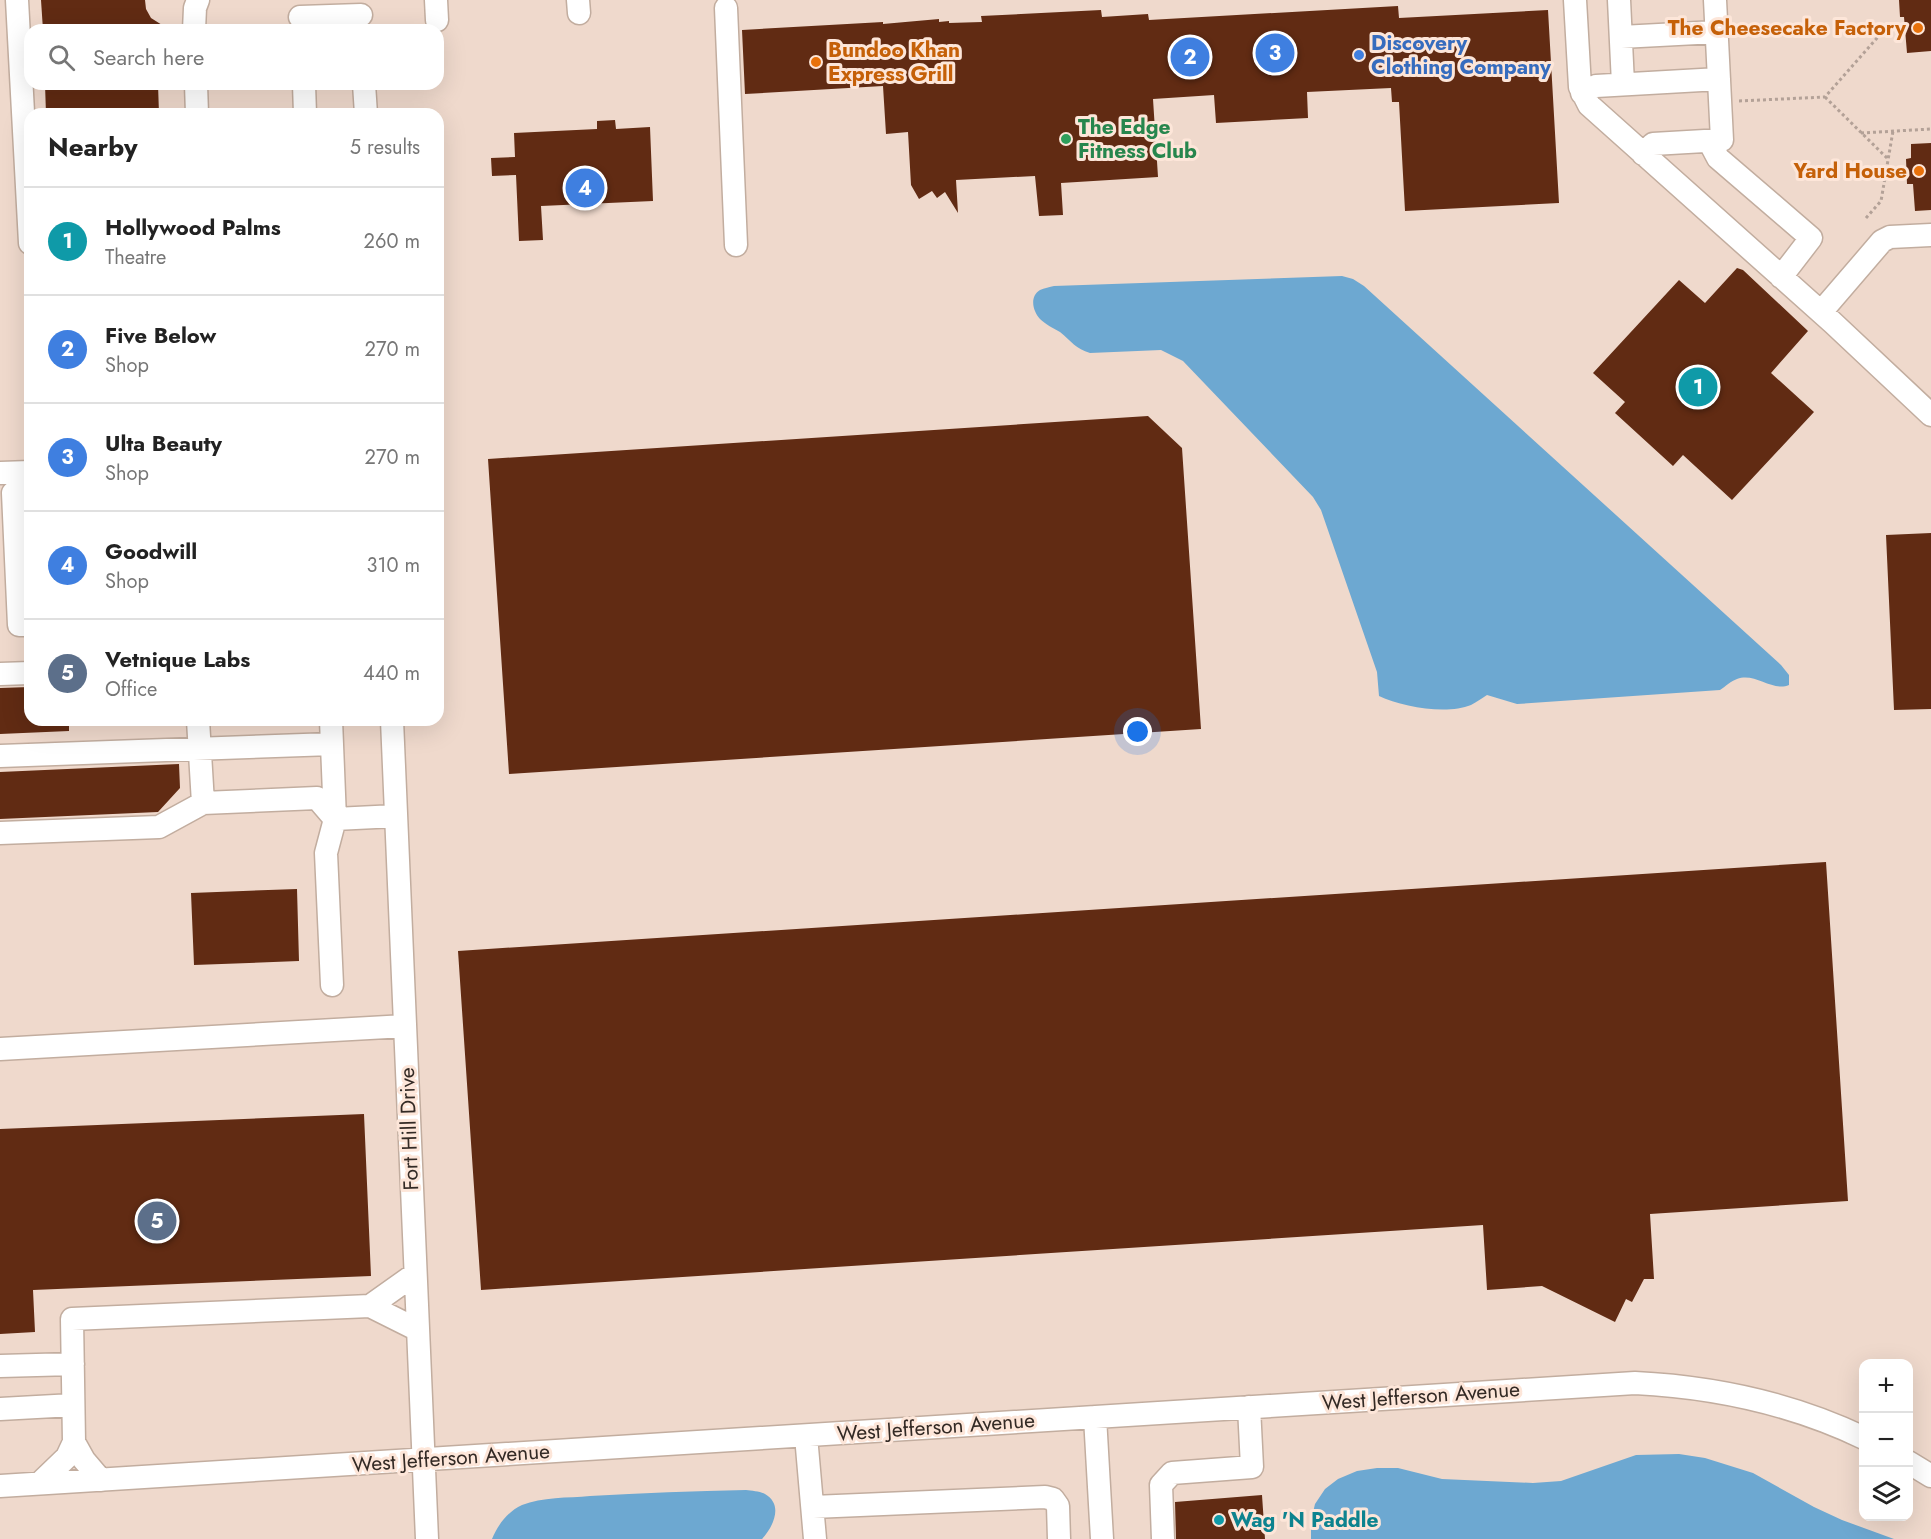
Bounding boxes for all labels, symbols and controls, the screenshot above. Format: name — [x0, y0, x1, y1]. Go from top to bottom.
place label: The Cheesecake Factory — [1668, 13, 1907, 43]
marker: The Cheesecake Factory — [1911, 21, 1925, 35]
search box — [24, 24, 444, 90]
place label: Discovery Clothing Company — [1371, 28, 1552, 82]
pin: 3 — [1256, 31, 1294, 76]
pin: 2 — [1170, 34, 1210, 80]
place label: Bundoo Khan Express Grill — [828, 35, 960, 89]
icon: search — [45, 41, 78, 74]
text: Search here — [93, 41, 204, 73]
marker: Discovery Clothing Company — [1352, 48, 1366, 62]
marker: Bundoo Khan Express Grill — [809, 55, 823, 69]
place label: The Edge Fitness Club — [1078, 112, 1197, 166]
text: Nearby — [48, 128, 137, 166]
marker: The Edge Fitness Club — [1059, 132, 1073, 146]
text: 5 results — [350, 133, 420, 162]
place label: Yard House — [1792, 156, 1907, 186]
marker: Yard House — [1912, 164, 1926, 178]
pin: 4 — [566, 166, 604, 210]
text: Hollywood Palms — [105, 211, 281, 243]
text: 1 — [62, 227, 73, 256]
text: 260 m — [364, 227, 420, 256]
text: Theatre — [105, 243, 166, 272]
text: Five Below — [105, 319, 216, 351]
text: 2 — [61, 335, 74, 364]
text: 270 m — [365, 335, 420, 364]
text: Shop — [105, 351, 149, 380]
pin: 1 — [1678, 364, 1718, 410]
text: Ulta Beauty — [105, 427, 222, 459]
text: 3 — [61, 443, 74, 472]
text: 270 m — [365, 443, 420, 472]
text: Shop — [105, 459, 149, 488]
text: Goodwill — [105, 535, 197, 567]
text: 4 — [61, 551, 74, 580]
text: 310 m — [366, 551, 420, 580]
text: Shop — [105, 567, 149, 596]
text: Vetnique Labs — [105, 643, 250, 675]
text: 5 — [61, 659, 74, 688]
text: 440 m — [363, 659, 420, 688]
text: Office — [105, 675, 157, 704]
your location — [1123, 717, 1152, 746]
street label: Fort Hill Drive — [392, 1067, 426, 1191]
pin: 5 — [138, 1198, 176, 1244]
map controls — [1859, 1359, 1913, 1521]
button: + — [1859, 1359, 1913, 1413]
street label: West Jefferson Avenue — [1321, 1374, 1521, 1418]
street label: West Jefferson Avenue — [836, 1405, 1036, 1449]
button: − — [1859, 1413, 1913, 1467]
street label: West Jefferson Avenue — [351, 1436, 551, 1480]
button: layers — [1859, 1467, 1913, 1521]
place label: Wag 'N Paddle — [1231, 1505, 1379, 1535]
marker: Wag 'N Paddle — [1212, 1513, 1226, 1527]

